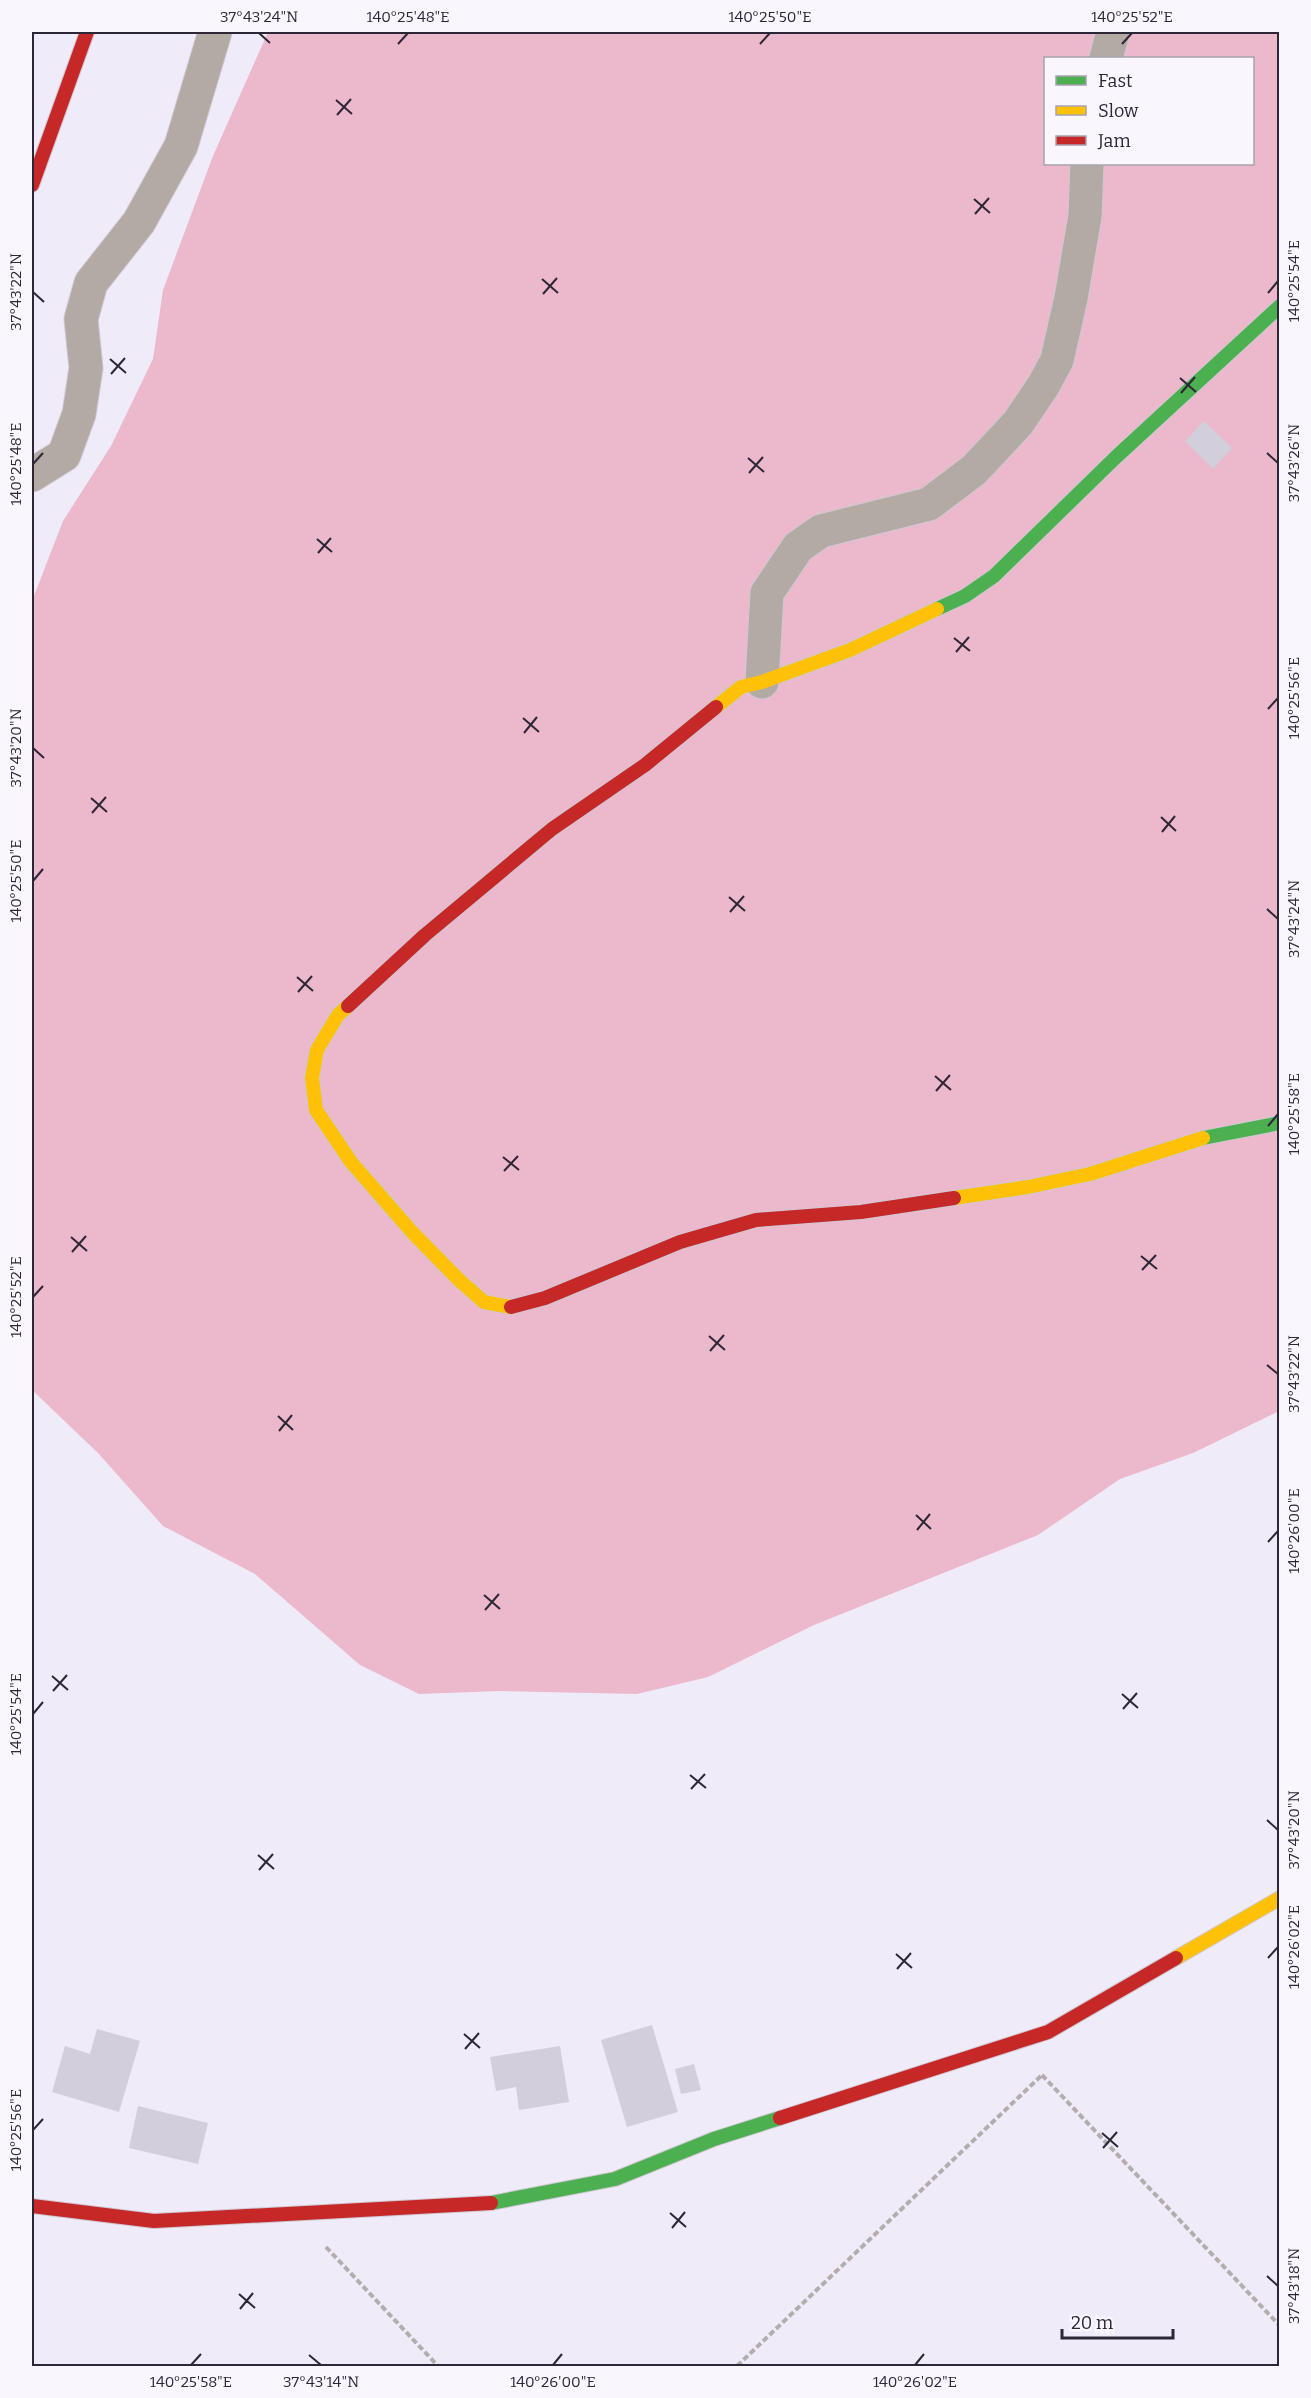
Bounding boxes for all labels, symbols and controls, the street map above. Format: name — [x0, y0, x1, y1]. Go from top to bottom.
text: 37°43'24"N — [220, 8, 298, 26]
text: 140°25'48"E — [366, 8, 450, 26]
text: 140°25'50"E — [728, 8, 812, 26]
text: 140°25'52"E — [1091, 8, 1173, 26]
legend — [1044, 57, 1254, 165]
text: Fast — [1098, 70, 1133, 92]
text: Slow — [1098, 100, 1139, 122]
text: Jam — [1097, 130, 1131, 152]
text: 140°25'54"E — [1285, 240, 1303, 322]
text: 37°43'22"N — [7, 253, 25, 331]
text: 140°25'48"E — [7, 422, 25, 506]
text: 37°43'26"N — [1285, 424, 1303, 502]
text: 140°25'56"E — [1285, 657, 1303, 739]
text: 37°43'20"N — [7, 708, 25, 788]
text: 140°25'50"E — [7, 839, 25, 923]
text: 37°43'24"N — [1285, 880, 1303, 958]
text: 140°25'58"E — [1285, 1073, 1303, 1155]
text: 140°25'52"E — [7, 1256, 25, 1338]
text: 37°43'22"N — [1285, 1335, 1303, 1413]
text: 140°26'00"E — [1285, 1488, 1303, 1574]
text: 140°25'54"E — [7, 1673, 25, 1755]
text: 37°43'20"N — [1285, 1790, 1303, 1870]
text: 140°26'02"E — [1285, 1905, 1303, 1989]
text: 140°25'56"E — [7, 2089, 25, 2171]
text: 37°43'18"N — [1285, 2248, 1303, 2324]
scale bar — [1062, 2302, 1173, 2340]
text: 20 m — [1071, 2312, 1113, 2334]
text: 140°25'58"E — [150, 2373, 232, 2391]
text: 37°43'14"N — [283, 2373, 359, 2391]
text: 140°26'00"E — [510, 2373, 596, 2391]
text: 140°26'02"E — [873, 2373, 957, 2391]

